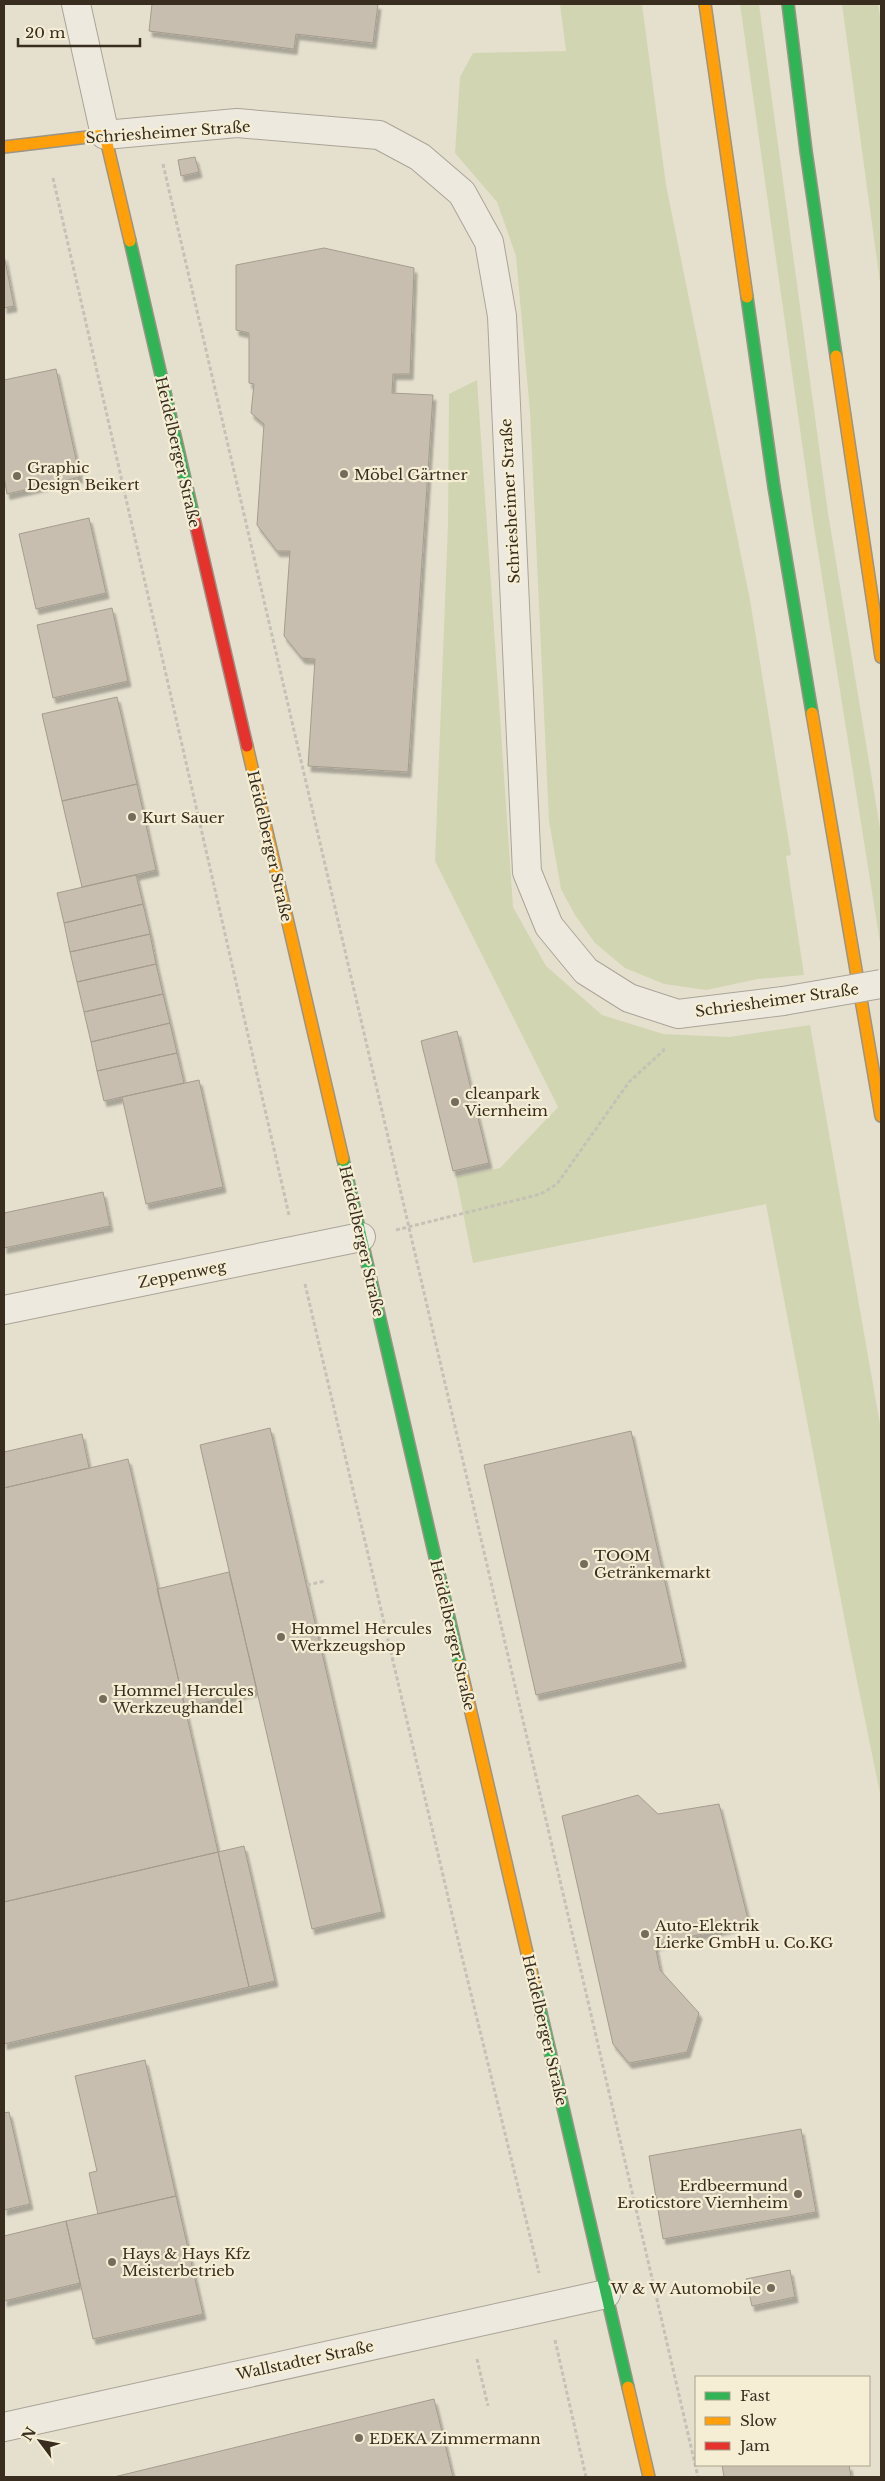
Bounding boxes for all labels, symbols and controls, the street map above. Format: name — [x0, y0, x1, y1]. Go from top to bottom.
scale bar — [18, 15, 140, 47]
text: 20 m — [25, 23, 65, 42]
street label: Schriesheimer Straße — [85, 117, 251, 147]
street label: Heidelberger Straße — [151, 375, 205, 529]
street label: Schriesheimer Straße — [496, 418, 524, 584]
place label: Graphic Design Beikert — [27, 458, 140, 494]
place label: Möbel Gärtner — [354, 465, 468, 484]
marker: Möbel Gärtner — [338, 468, 350, 480]
marker: Graphic Design Beikert — [11, 470, 23, 482]
street label: Heidelberger Straße — [243, 769, 297, 923]
place label: Kurt Sauer — [142, 808, 225, 827]
marker: Kurt Sauer — [126, 811, 138, 823]
street label: Schriesheimer Straße — [694, 979, 860, 1021]
place label: cleanpark Viernheim — [464, 1084, 548, 1120]
marker: cleanpark Viernheim — [449, 1096, 461, 1108]
street label: Heidelberger Straße — [335, 1164, 389, 1318]
street label: Zeppenweg — [136, 1256, 229, 1292]
place label: TOOM Getränkemarkt — [594, 1546, 711, 1582]
street label: Heidelberger Straße — [426, 1558, 480, 1712]
marker: TOOM Getränkemarkt — [578, 1558, 590, 1570]
place label: Hommel Hercules Werkzeugshop — [290, 1619, 432, 1655]
marker: Hommel Hercules Werkzeugshop — [275, 1631, 287, 1643]
place label: Hommel Hercules Werkzeughandel — [112, 1681, 254, 1717]
marker: Hommel Hercules Werkzeughandel — [97, 1693, 109, 1705]
place label: Auto-Elektrik Lierke GmbH u. Co.KG — [654, 1916, 833, 1952]
marker: Auto-Elektrik Lierke GmbH u. Co.KG — [639, 1928, 651, 1940]
street label: Heidelberger Straße — [518, 1953, 572, 2107]
place label: Erdbeermund Eroticstore Viernheim — [617, 2176, 788, 2212]
marker: Erdbeermund Eroticstore Viernheim — [792, 2188, 804, 2200]
place label: Hays & Hays Kfz Meisterbetrieb — [122, 2244, 250, 2280]
marker: Hays & Hays Kfz Meisterbetrieb — [106, 2256, 118, 2268]
place label: W & W Automobile — [610, 2279, 761, 2298]
marker: W & W Automobile — [765, 2282, 777, 2294]
street label: Wallstadter Straße — [233, 2336, 376, 2384]
legend — [695, 2376, 870, 2466]
text: Fast — [740, 2386, 771, 2405]
text: Slow — [740, 2411, 777, 2430]
north arrow — [15, 2416, 65, 2466]
text: N — [18, 2424, 40, 2444]
place label: EDEKA Zimmermann — [369, 2429, 540, 2448]
marker: EDEKA Zimmermann — [353, 2432, 365, 2444]
text: Jam — [738, 2436, 770, 2455]

